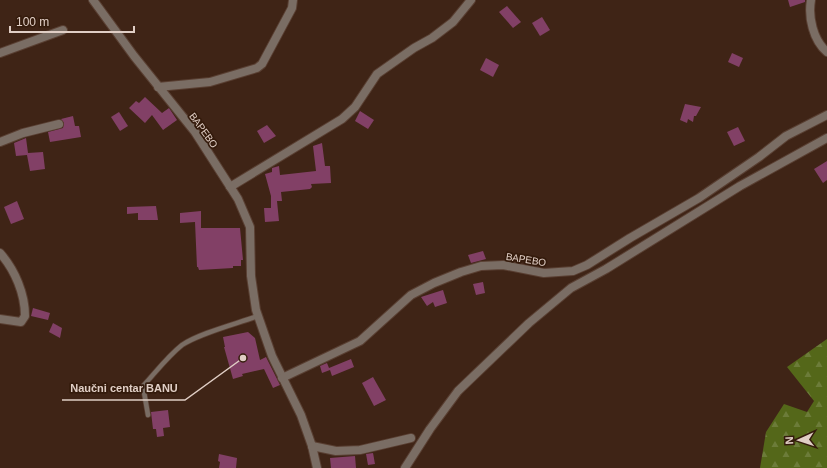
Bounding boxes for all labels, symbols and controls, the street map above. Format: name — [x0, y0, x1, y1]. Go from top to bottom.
scale bar — [10, 8, 134, 34]
text: 100 m — [16, 15, 49, 29]
street label: ВАРЕВО — [187, 111, 220, 150]
street label: ВАРЕВО — [505, 251, 547, 268]
callout: Naučni centar BANU — [62, 377, 185, 400]
text: Naučni centar BANU — [70, 382, 178, 394]
north arrow — [779, 420, 819, 460]
text: N — [783, 436, 795, 445]

